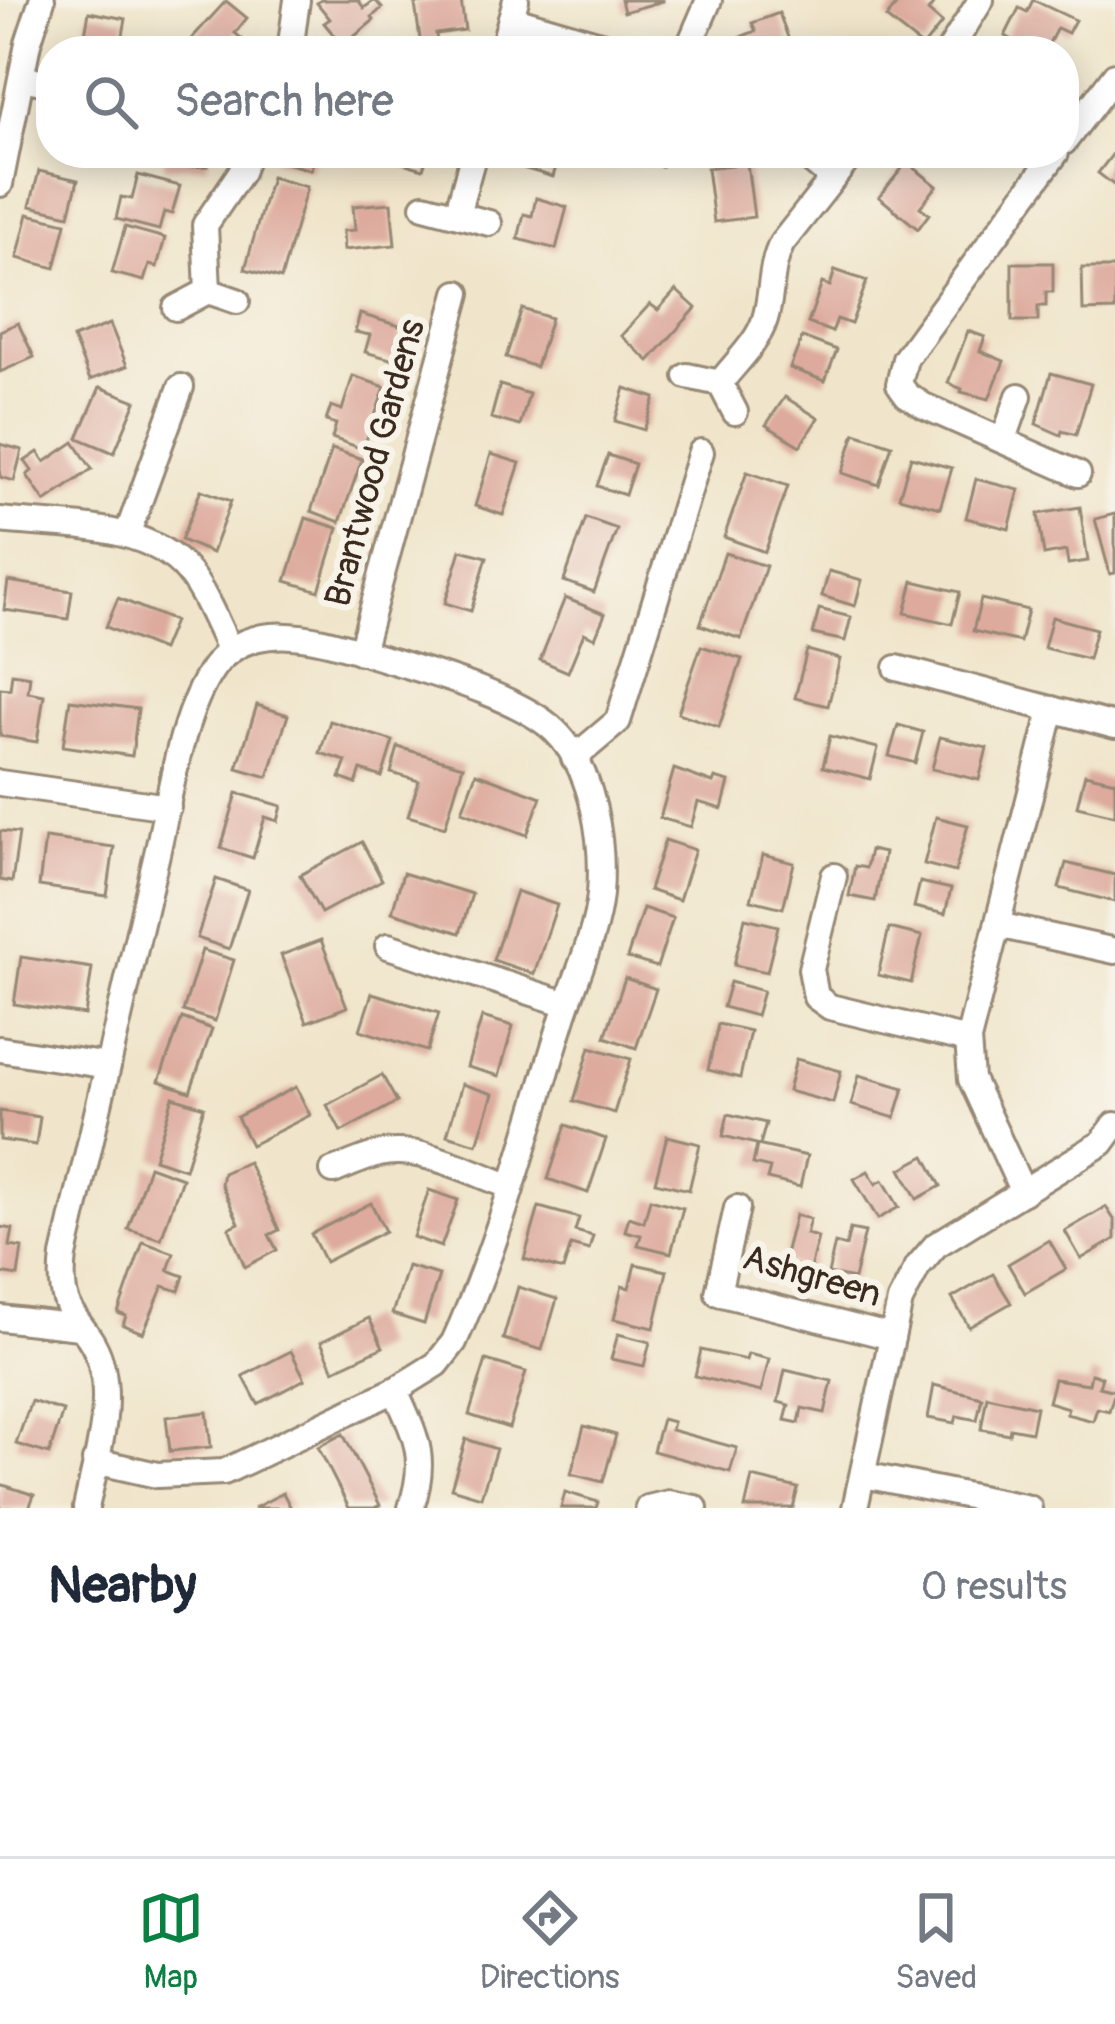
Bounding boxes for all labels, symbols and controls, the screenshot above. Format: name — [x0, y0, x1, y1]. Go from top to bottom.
search box — [36, 36, 1079, 168]
icon: search — [78, 69, 144, 135]
text: Search here — [174, 74, 394, 130]
street label: Brantwood Gardens — [315, 315, 435, 611]
street label: Ashgreen — [738, 1235, 886, 1317]
text: Nearby — [48, 1554, 196, 1618]
text: 0 results — [921, 1562, 1067, 1611]
tab: Map — [138, 1885, 204, 1998]
tab: Directions — [480, 1885, 620, 1998]
tab: Saved — [895, 1885, 977, 1998]

